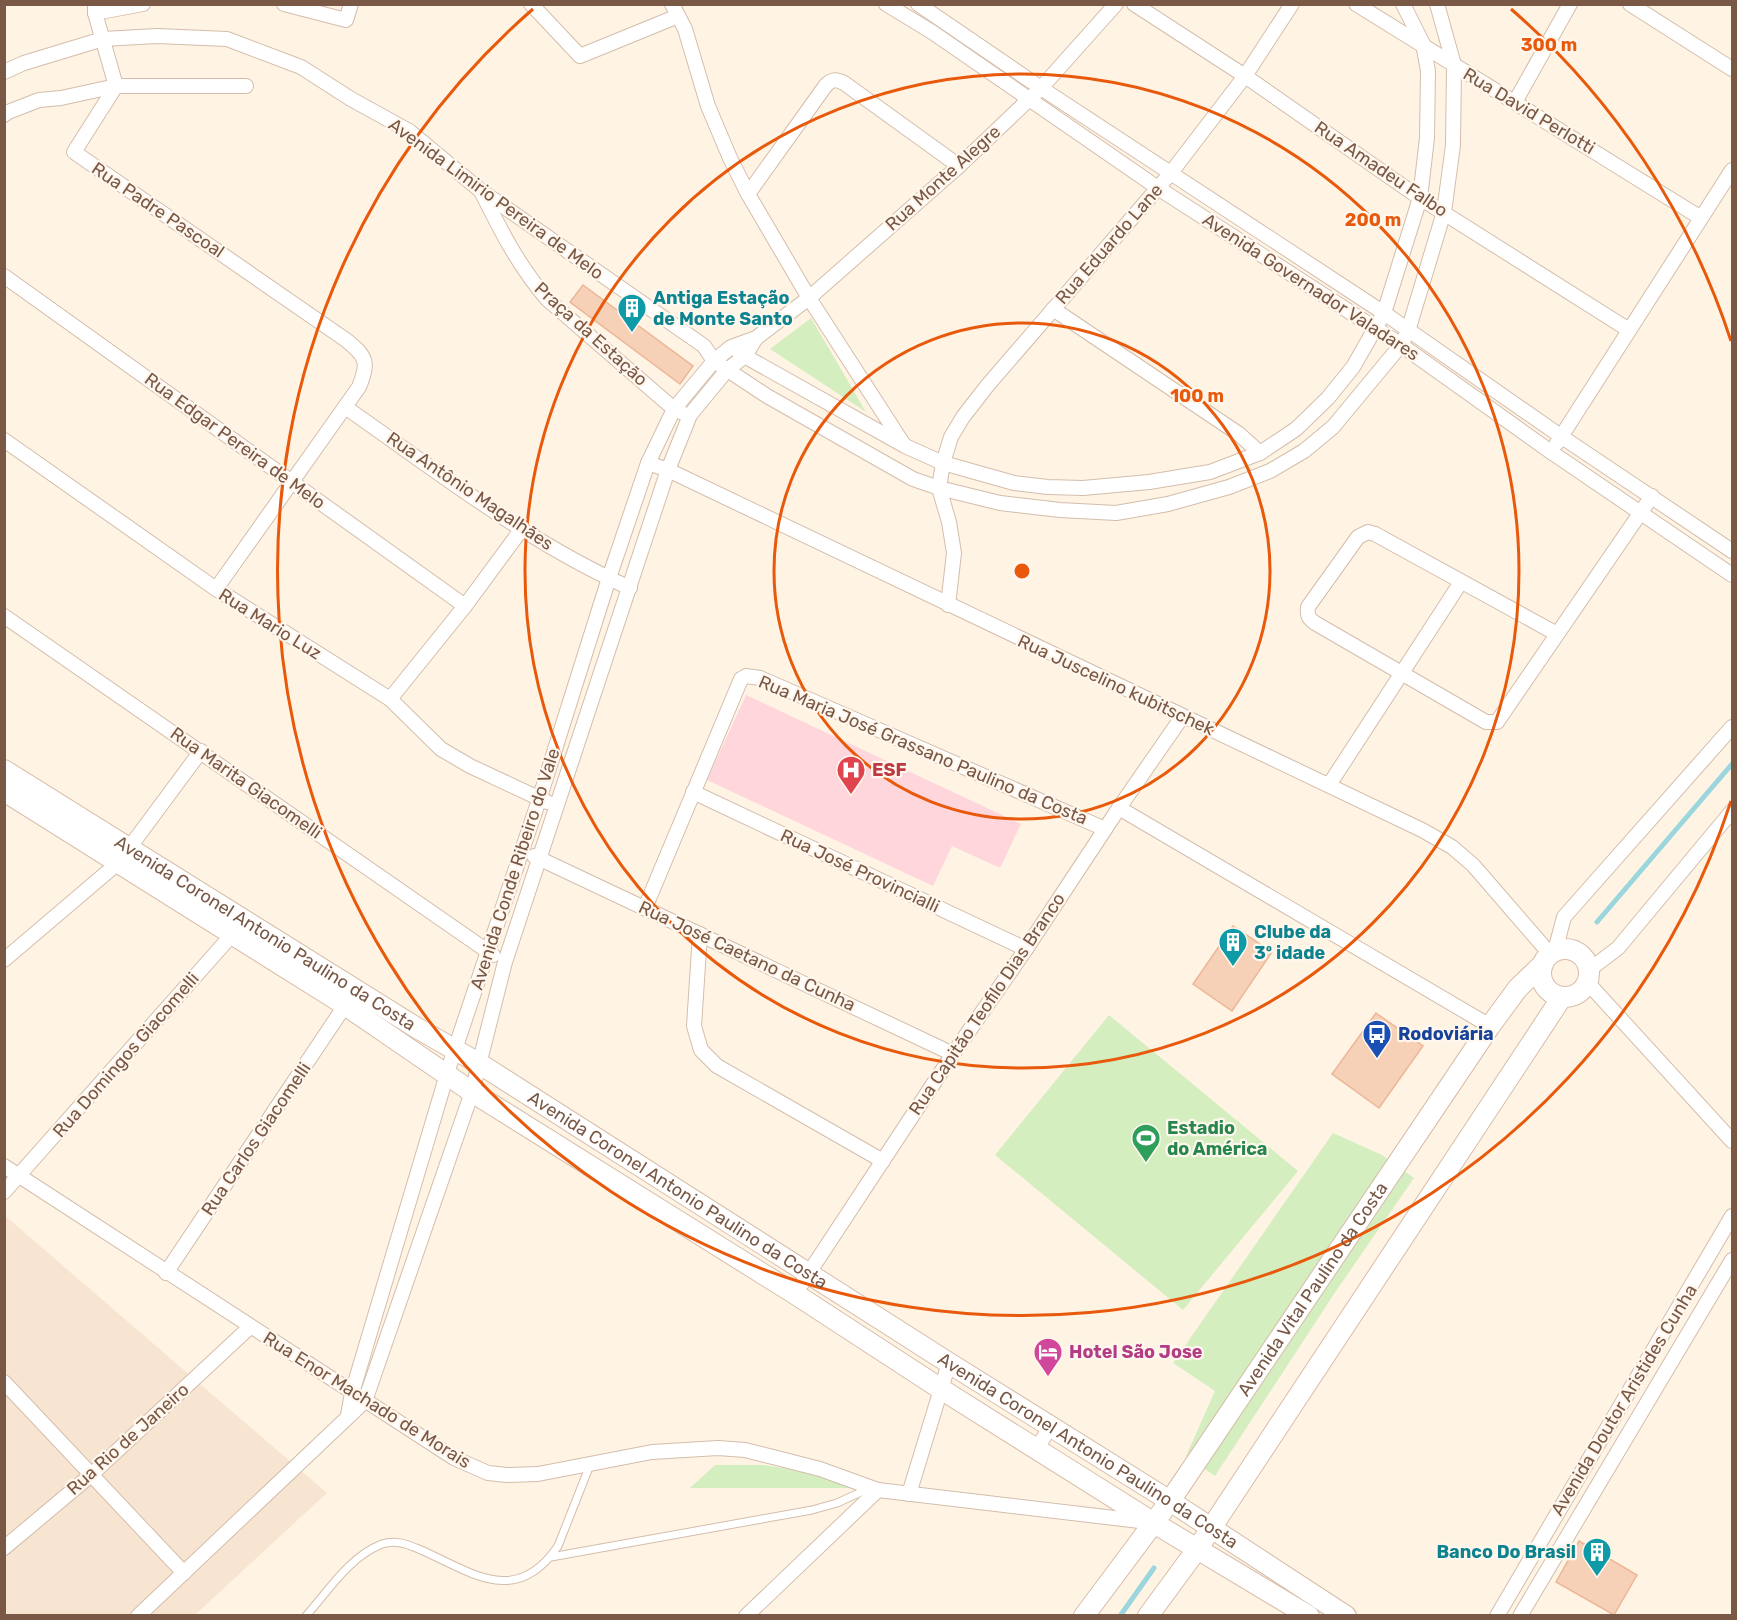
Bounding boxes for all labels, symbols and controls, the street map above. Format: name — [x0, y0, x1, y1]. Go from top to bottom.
text: 300 m — [1521, 34, 1577, 56]
street label: Rua David Perlotti — [1459, 63, 1599, 159]
street label: Avenida Limirio Pereira de Melo — [384, 114, 608, 284]
street label: Rua Amadeu Falbo — [1310, 116, 1452, 222]
street label: Rua Monte Alegre — [881, 120, 1005, 236]
street label: Rua Padre Pascoal — [88, 157, 228, 263]
street label: Rua Eduardo Lane — [1051, 179, 1167, 309]
street label: Avenida Governador Valadares — [1198, 209, 1424, 365]
text: 200 m — [1345, 209, 1401, 231]
street label: Praça da Estação — [530, 277, 652, 391]
place label: Antiga Estação de Monte Santo — [653, 287, 793, 330]
building icon: Antiga Estação de Monte Santo — [616, 292, 648, 334]
street label: Rua Edgar Pereira de Melo — [140, 368, 330, 514]
text: 100 m — [1170, 385, 1224, 407]
street label: Rua Antônio Magalhães — [383, 427, 557, 555]
centre of rings — [1012, 561, 1032, 581]
street label: Rua Mario Luz — [215, 584, 325, 664]
street label: Rua Juscelino kubitschek — [1014, 630, 1218, 741]
street label: Rua Maria José Grassano Paulino da Costa — [755, 671, 1091, 829]
street label: Rua Marita Giacomelli — [166, 722, 326, 844]
street label: Avenida Conde Ribeiro do Vale — [465, 745, 565, 993]
hospital icon: ESF — [835, 754, 867, 796]
place label: ESF — [872, 759, 907, 781]
street label: Rua José Provincialli — [777, 824, 943, 918]
street label: Avenida Coronel Antonio Paulino da Costa — [111, 831, 420, 1035]
street label: Rua Capitão Teofilo Dias Branco — [904, 889, 1070, 1119]
street label: Rua José Caetano da Cunha — [635, 896, 859, 1016]
place label: Clube da 3º idade — [1254, 921, 1331, 964]
building icon: Clube da 3º idade — [1217, 926, 1249, 968]
street label: Rua Domingos Giacomelli — [48, 968, 204, 1142]
bus stop icon: Rodoviária — [1361, 1018, 1393, 1060]
place label: Rodoviária — [1398, 1023, 1494, 1045]
street label: Rua Carlos Giacomelli — [197, 1058, 315, 1220]
street label: Avenida Coronel Antonio Paulino da Costa — [524, 1086, 832, 1294]
place label: Estadio do América — [1167, 1117, 1267, 1160]
sports icon: Estadio do América — [1130, 1122, 1162, 1164]
street label: Avenida Vital Paulino da Costa — [1233, 1178, 1393, 1400]
street label: Avenida Doutor Aristides Cunha — [1546, 1280, 1702, 1520]
street label: Rua Enor Machado de Morais — [259, 1327, 475, 1473]
hotel icon: Hotel São Jose — [1032, 1336, 1064, 1378]
place label: Hotel São Jose — [1069, 1341, 1203, 1363]
street label: Avenida Coronel Antonio Paulino da Costa — [934, 1348, 1242, 1553]
street label: Rua Rio de Janeiro — [62, 1378, 194, 1500]
building icon: Banco Do Brasil — [1581, 1536, 1613, 1578]
place label: Banco Do Brasil — [1436, 1541, 1576, 1563]

